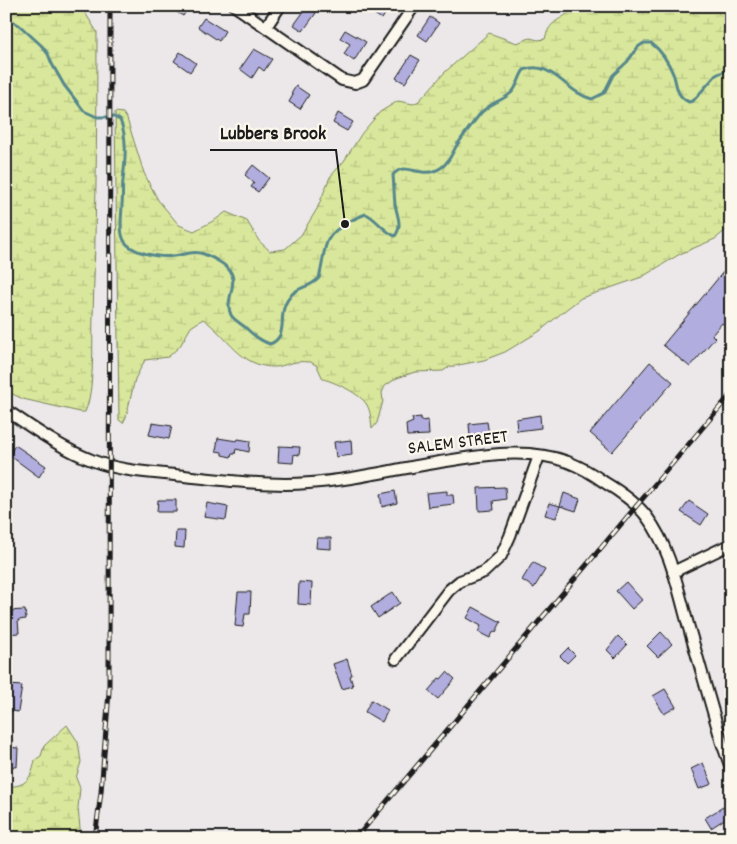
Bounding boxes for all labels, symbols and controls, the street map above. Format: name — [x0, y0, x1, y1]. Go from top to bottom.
callout: Lubbers Brook — [210, 115, 336, 150]
text: Lubbers Brook — [220, 121, 326, 149]
street label: SALEM STREET — [406, 424, 510, 464]

